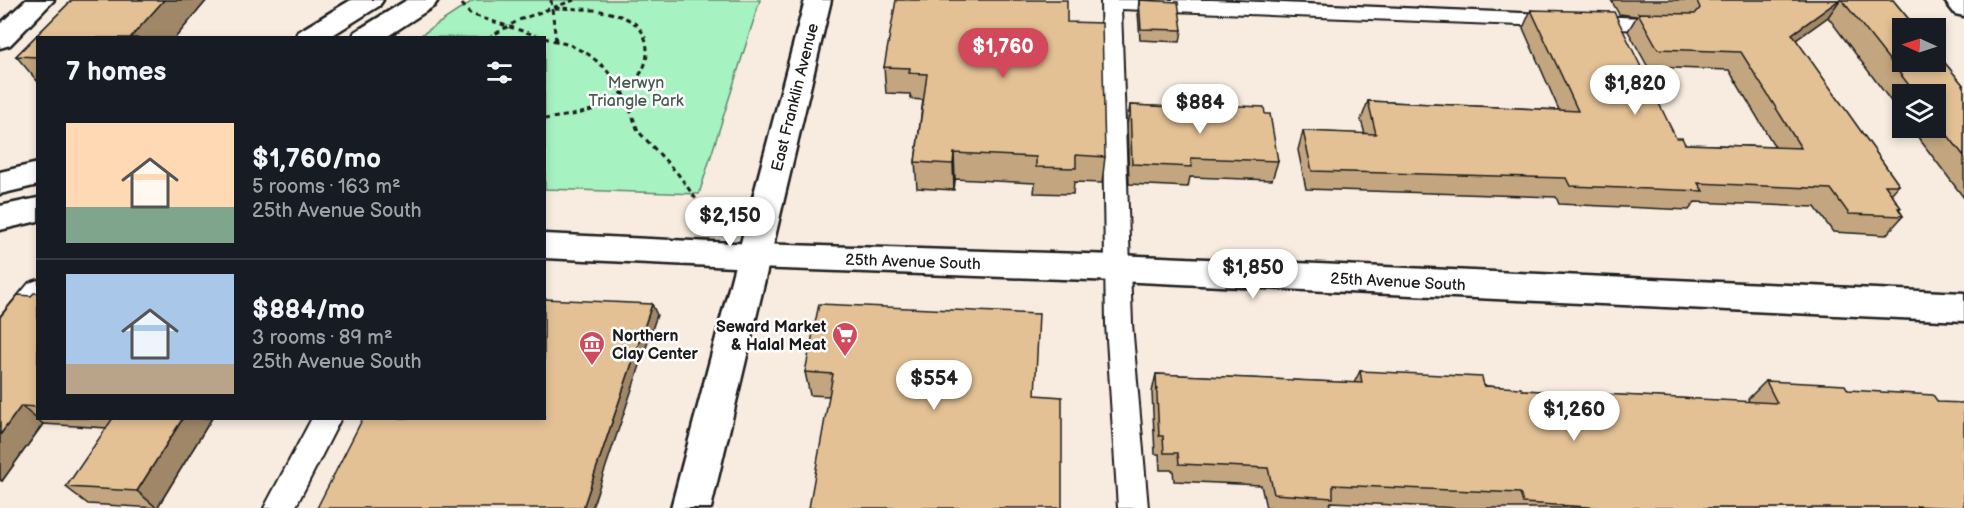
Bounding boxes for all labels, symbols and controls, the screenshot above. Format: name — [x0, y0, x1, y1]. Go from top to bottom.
north arrow — [1892, 18, 1946, 72]
map controls — [1892, 18, 1946, 138]
street label: East Franklin Avenue — [768, 21, 823, 173]
pin: $1,760 — [954, 28, 1052, 79]
text: $1,760 — [972, 35, 1034, 59]
icon: filters — [483, 56, 516, 89]
text: 7 homes — [66, 57, 166, 88]
pin: $1,820 — [1586, 65, 1684, 116]
text: $1,820 — [1604, 72, 1666, 96]
park label: Merwyn Triangle Park — [588, 74, 684, 111]
pin: $884 — [1164, 84, 1236, 135]
button: layers — [1892, 84, 1946, 138]
text: $884 — [1176, 91, 1225, 115]
text: $1,760/mo — [252, 144, 381, 175]
icon: home — [114, 147, 186, 219]
text: 5 rooms · 163 m² — [252, 175, 401, 199]
pin: $2,150 — [681, 197, 779, 248]
text: 25th Avenue South — [252, 199, 422, 223]
text: $2,150 — [699, 204, 761, 228]
pin: $1,850 — [1204, 249, 1302, 300]
street label: 25th Avenue South — [845, 251, 981, 274]
text: $1,850 — [1222, 256, 1284, 280]
street label: 25th Avenue South — [1330, 269, 1466, 296]
text: $884/mo — [252, 295, 365, 326]
icon: home — [114, 298, 186, 370]
place label: Seward Market & Halal Meat — [716, 318, 827, 355]
supermarket icon: Seward Market & Halal Meat — [830, 320, 860, 358]
text: 3 rooms · 89 m² — [252, 326, 393, 350]
place label: Northern Clay Center — [612, 327, 699, 364]
museum icon: Northern Clay Center — [577, 329, 607, 367]
text: 25th Avenue South — [252, 350, 422, 374]
pin: $554 — [898, 360, 970, 411]
text: $554 — [910, 367, 958, 391]
pin: $1,260 — [1525, 391, 1623, 442]
text: $1,260 — [1543, 398, 1605, 422]

